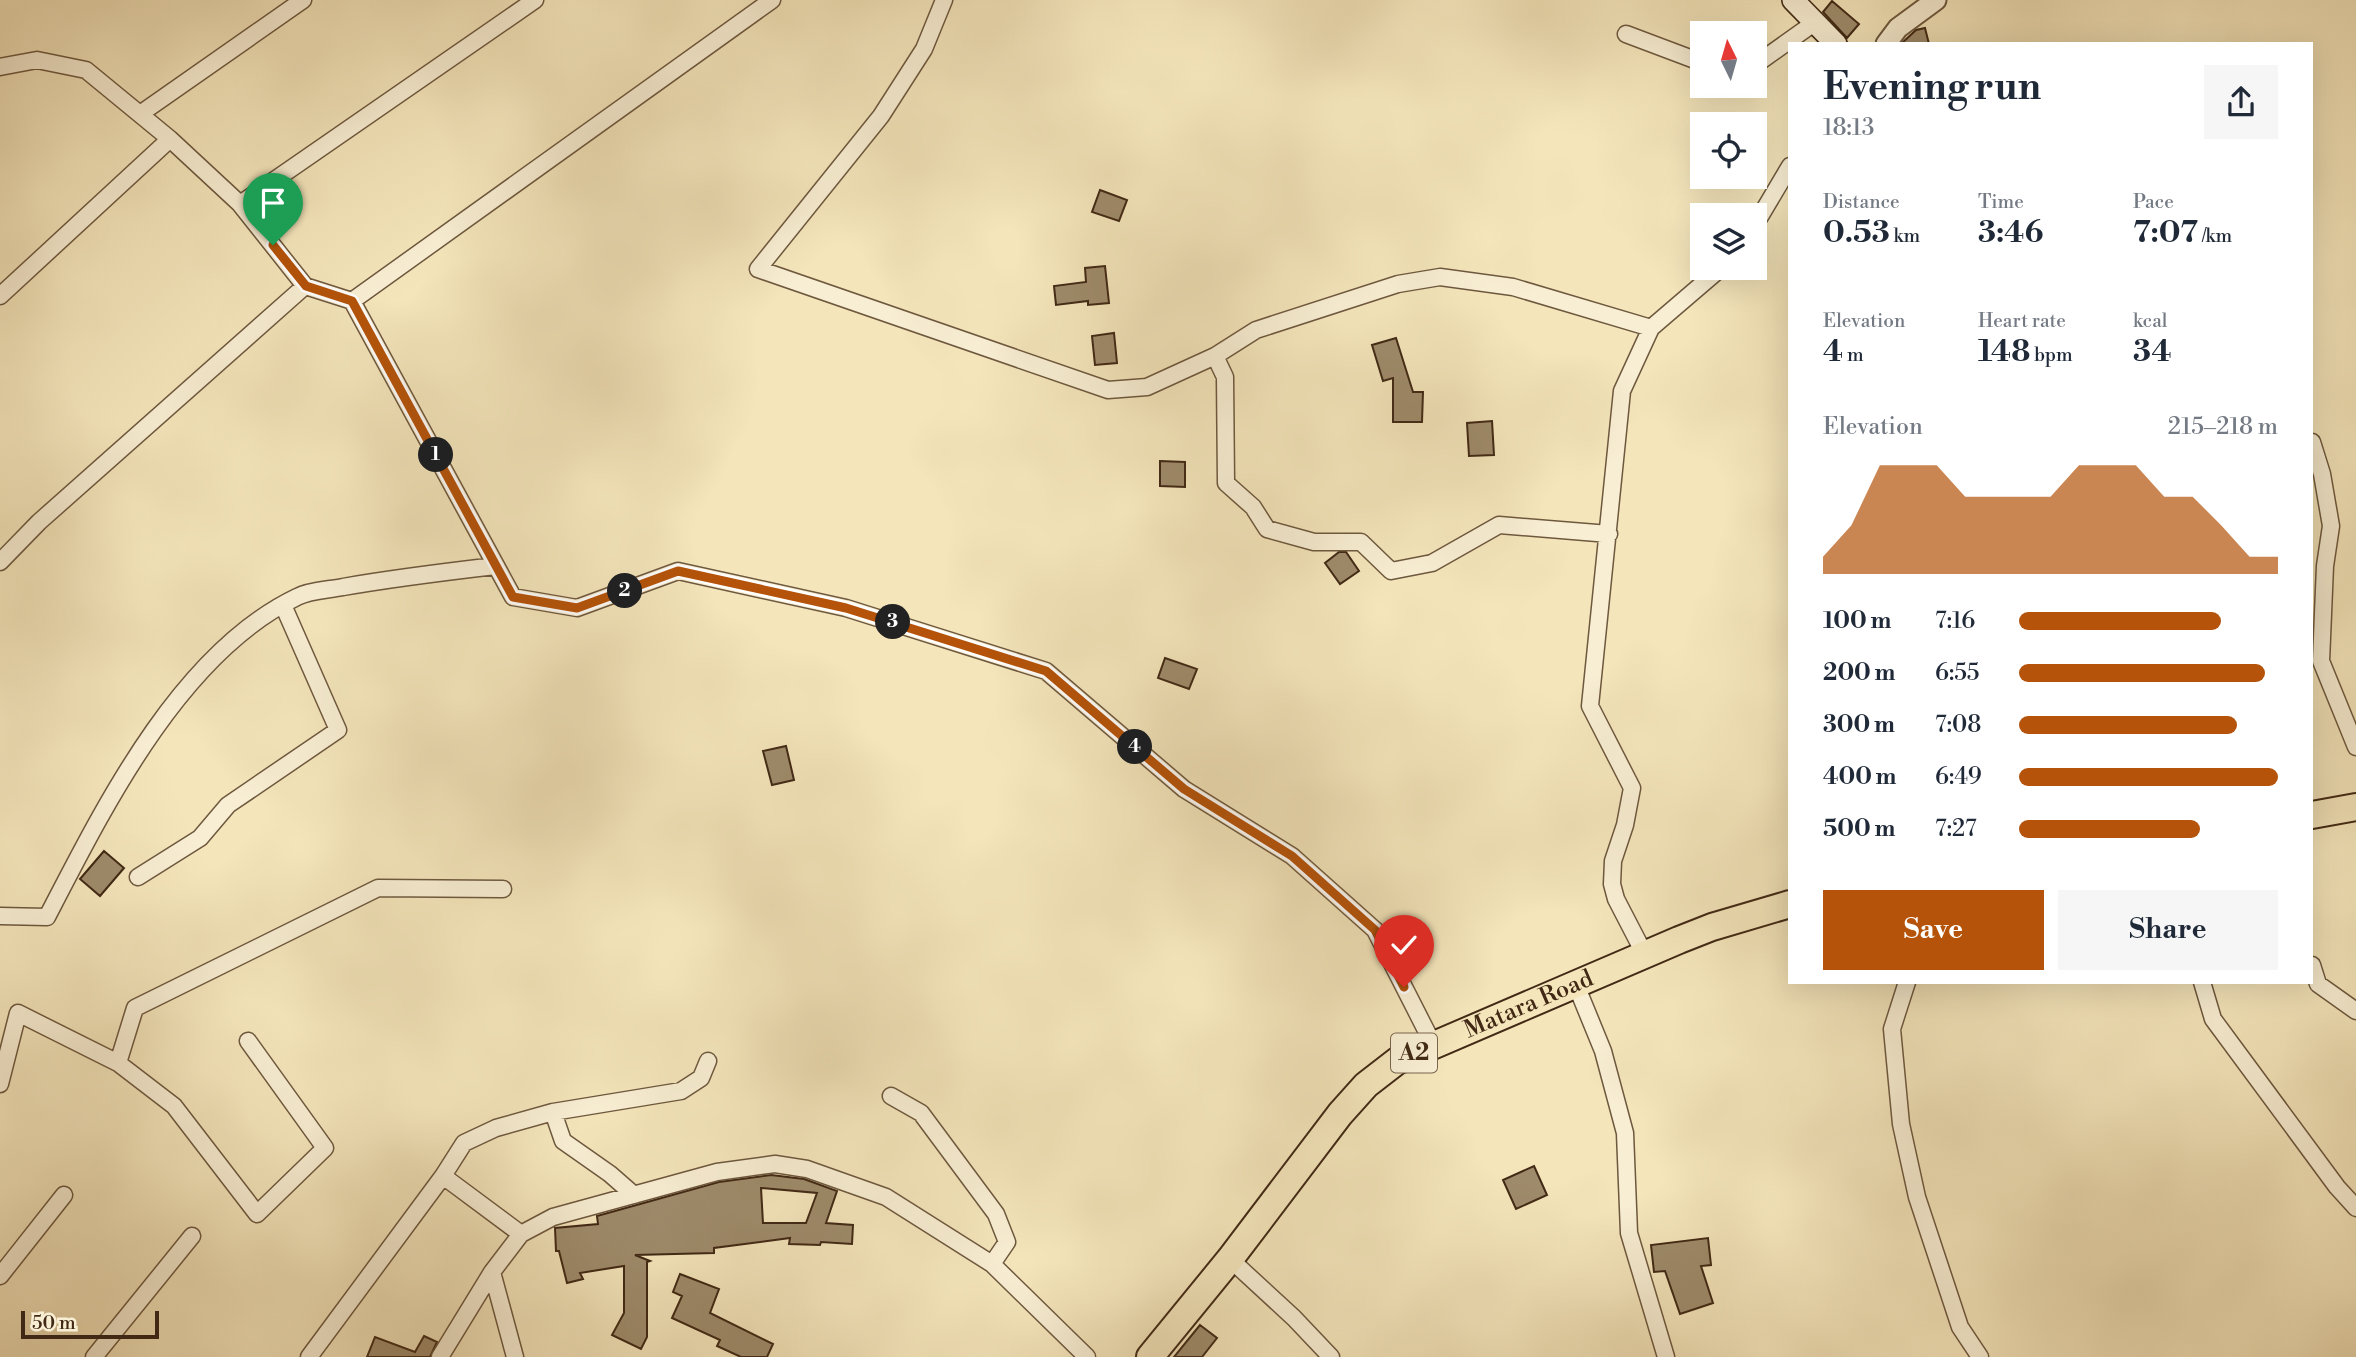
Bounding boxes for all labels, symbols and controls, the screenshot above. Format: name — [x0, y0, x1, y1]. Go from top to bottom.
north arrow — [1690, 21, 1768, 98]
map controls — [1690, 21, 1767, 280]
text: Evening run — [1823, 64, 2041, 111]
button: share — [2204, 65, 2278, 139]
button: locate — [1690, 112, 1767, 189]
text: 18:13 — [1823, 114, 1874, 142]
pin — [243, 173, 303, 245]
icon: arrive — [254, 184, 292, 222]
text: Distance — [1823, 190, 1900, 214]
text: Time — [1978, 190, 2024, 214]
text: Pace — [2133, 190, 2174, 214]
button: layers — [1690, 203, 1767, 280]
text: 0.53 — [1823, 214, 1890, 252]
text: 3:46 — [1978, 214, 2043, 252]
text: 7:07 — [2133, 214, 2198, 252]
text: km — [1890, 224, 1920, 248]
text: /km — [2198, 224, 2232, 248]
text: Elevation — [1823, 309, 1905, 333]
text: Heart rate — [1978, 309, 2066, 333]
text: kcal — [2133, 309, 2167, 333]
text: 4 — [1823, 333, 1843, 371]
text: 148 — [1978, 333, 2030, 371]
text: 34 — [2133, 333, 2172, 371]
text: m — [1843, 343, 1864, 367]
text: bpm — [2030, 343, 2073, 367]
text: Elevation — [1823, 413, 1923, 441]
text: 215–218 m — [2168, 413, 2278, 441]
pin: 1 — [418, 438, 453, 472]
text: 1 — [431, 442, 440, 466]
pin: 2 — [608, 574, 642, 608]
text: 2 — [619, 578, 630, 602]
pin: 3 — [876, 604, 910, 640]
text: 100 m — [1823, 607, 1891, 635]
text: 7:16 — [1935, 607, 1975, 635]
text: 3 — [887, 609, 898, 633]
text: 200 m — [1823, 659, 1895, 687]
text: 6:55 — [1935, 659, 1979, 687]
text: 300 m — [1823, 711, 1895, 739]
text: 7:08 — [1935, 711, 1981, 739]
pin: 4 — [1118, 730, 1152, 764]
text: 4 — [1128, 734, 1141, 758]
text: 400 m — [1823, 763, 1896, 791]
text: 6:49 — [1935, 763, 1982, 791]
text: 500 m — [1823, 815, 1895, 843]
text: 7:27 — [1935, 815, 1977, 843]
button: Save — [1823, 890, 2044, 970]
button: Share — [2058, 890, 2278, 970]
pin — [1374, 915, 1434, 987]
icon: check — [1385, 926, 1423, 964]
street label: Matara Road — [1460, 963, 1598, 1045]
road number: A2 — [1391, 1034, 1437, 1072]
scale bar — [21, 1308, 159, 1340]
text: 50 m — [32, 1311, 76, 1335]

